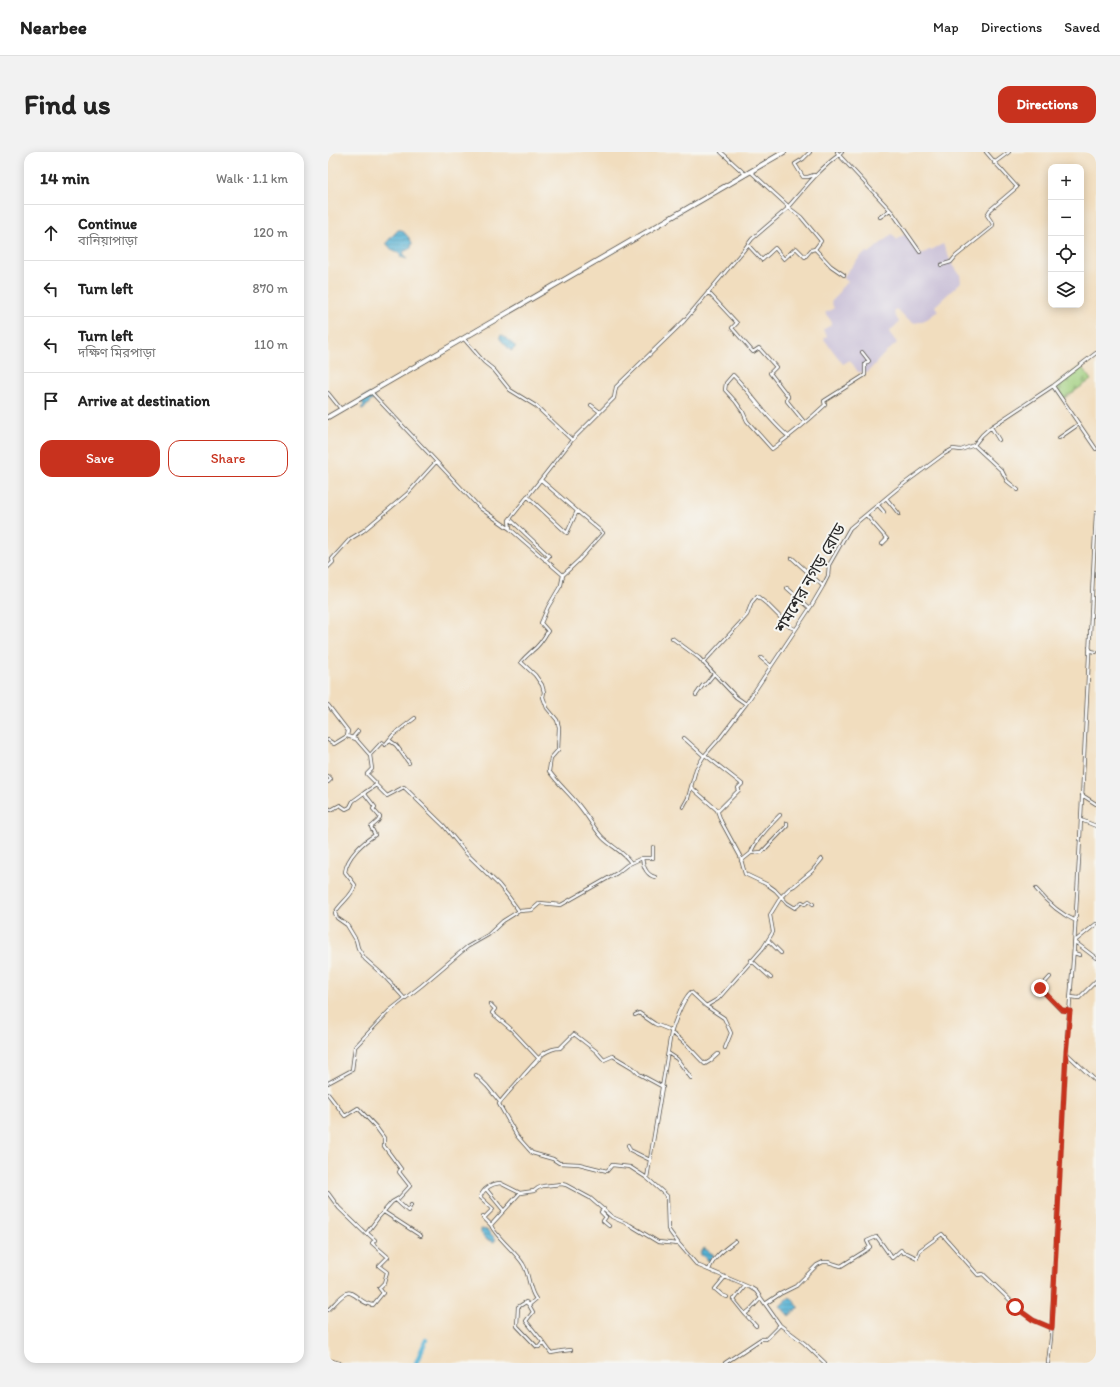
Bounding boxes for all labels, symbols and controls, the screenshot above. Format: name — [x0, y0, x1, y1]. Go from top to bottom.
text: Nearbee — [20, 16, 87, 39]
text: Map — [933, 19, 959, 36]
text: Directions — [981, 19, 1042, 36]
text: Saved — [1064, 19, 1100, 36]
button: Directions — [998, 86, 1096, 123]
text: Find us — [24, 87, 111, 121]
map controls — [1048, 164, 1084, 308]
button: + — [1048, 164, 1084, 200]
text: 14 min — [40, 168, 90, 188]
text: Walk · 1.1 km — [216, 171, 288, 186]
button: − — [1048, 200, 1084, 236]
text: Continue — [78, 215, 137, 233]
icon: ahead — [40, 222, 62, 244]
text: 120 m — [253, 225, 288, 240]
text: বানিয়াপাড়া — [78, 233, 138, 248]
button: locate — [1048, 236, 1084, 272]
button: layers — [1048, 272, 1084, 308]
icon: left — [40, 278, 62, 300]
text: Turn left — [78, 280, 133, 298]
text: 870 m — [253, 281, 288, 296]
text: Turn left — [78, 327, 133, 345]
icon: left — [40, 334, 62, 356]
text: 110 m — [254, 337, 288, 352]
text: দক্ষিণ মিরপাড়া — [78, 345, 155, 360]
icon: arrive — [40, 390, 62, 412]
text: Arrive at destination — [78, 392, 210, 410]
button: Save — [40, 440, 160, 477]
button: Share — [168, 440, 288, 477]
street label: শমশের নগড় রোড — [770, 519, 850, 637]
route end — [1031, 979, 1049, 997]
route start — [1006, 1298, 1024, 1316]

